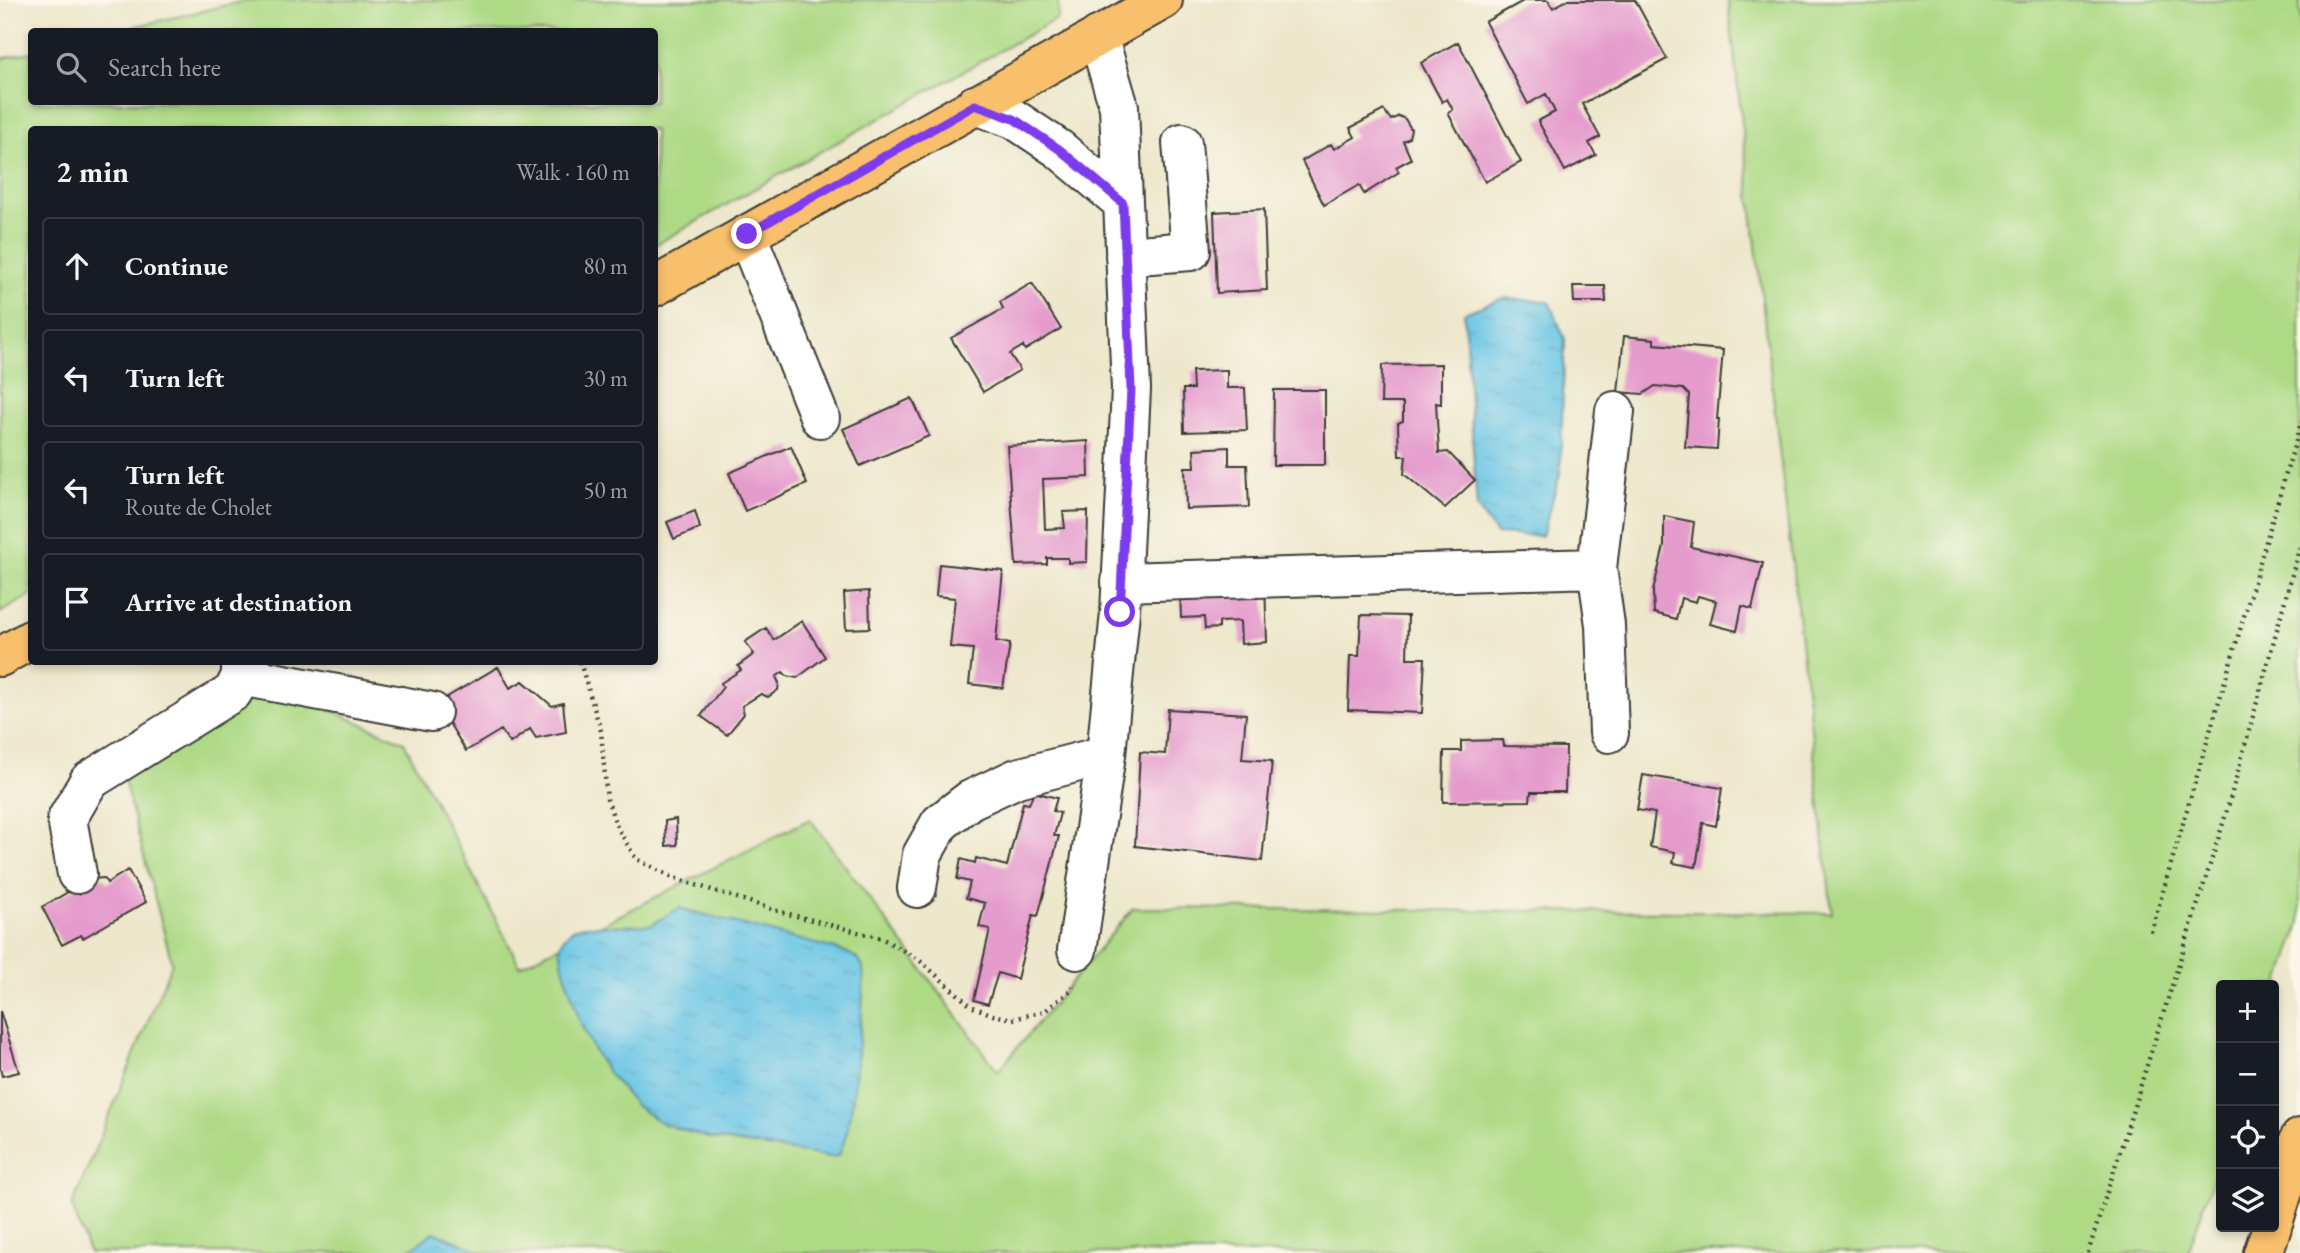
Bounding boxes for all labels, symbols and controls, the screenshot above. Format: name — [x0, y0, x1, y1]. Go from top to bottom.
search box — [28, 28, 658, 105]
icon: search — [52, 48, 90, 86]
text: Search here — [108, 50, 221, 84]
text: 2 min — [56, 152, 129, 191]
text: Walk · 160 m — [516, 157, 630, 187]
route end — [731, 218, 762, 249]
icon: ahead — [58, 247, 96, 285]
text: Continue — [125, 249, 228, 283]
text: 80 m — [583, 251, 628, 281]
icon: left — [58, 359, 96, 397]
text: Turn left — [125, 361, 224, 395]
text: 30 m — [583, 363, 628, 393]
text: Turn left — [125, 458, 224, 492]
icon: left — [58, 471, 96, 509]
text: 50 m — [583, 475, 628, 505]
text: Route de Cholet — [125, 492, 272, 522]
icon: arrive — [58, 583, 96, 621]
text: Arrive at destination — [125, 585, 352, 619]
route start — [1104, 596, 1135, 627]
map controls — [2216, 980, 2279, 1232]
button: + — [2216, 980, 2279, 1043]
button: − — [2216, 1043, 2279, 1106]
button: locate — [2216, 1106, 2279, 1169]
button: layers — [2216, 1169, 2279, 1232]

